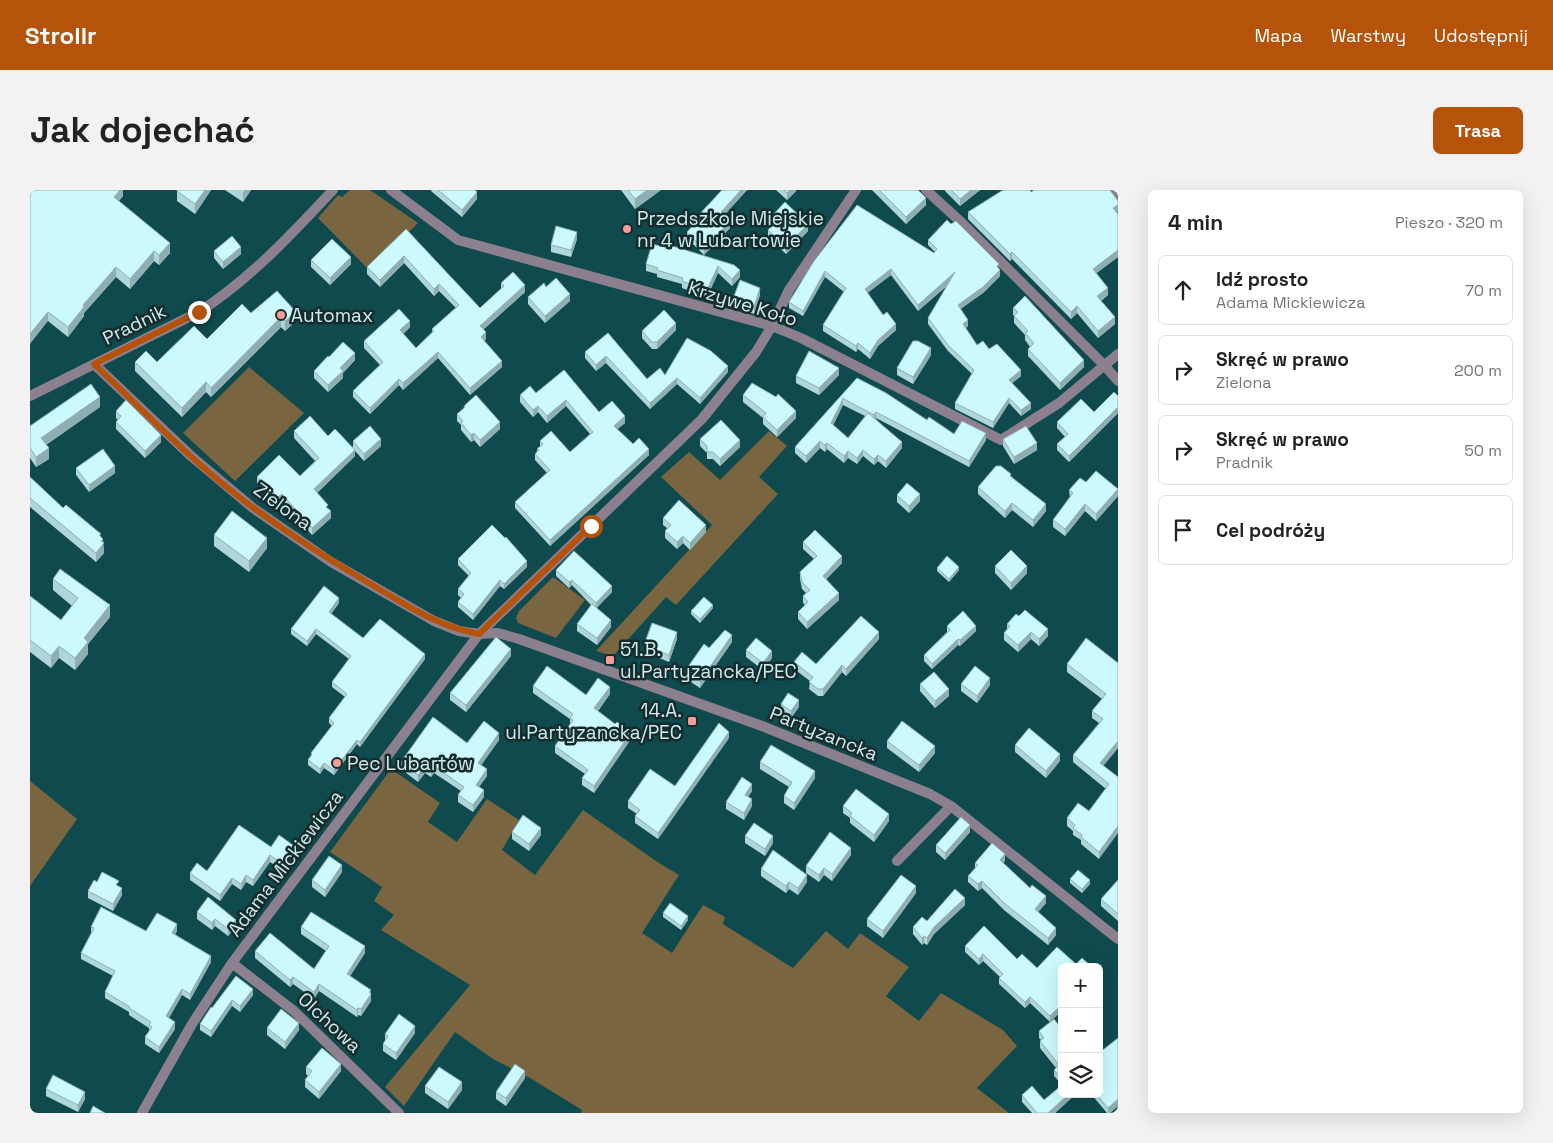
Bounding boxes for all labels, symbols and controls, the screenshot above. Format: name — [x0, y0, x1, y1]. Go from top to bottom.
text: Strollr — [25, 20, 97, 51]
text: Mapa — [1255, 24, 1302, 47]
text: Warstwy — [1330, 24, 1406, 47]
text: Udostępnij — [1434, 24, 1528, 47]
button: Trasa — [1433, 107, 1523, 154]
text: Jak dojechać — [30, 108, 255, 152]
place label: Przedszkole Miejskie nr 4 w Lubartowie — [637, 206, 824, 253]
text: 4 min — [1168, 209, 1223, 236]
text: Pieszo · 320 m — [1395, 212, 1503, 233]
marker: Przedszkole Miejskie nr 4 w Lubartowie — [621, 223, 633, 235]
text: Idź prosto — [1216, 267, 1308, 292]
street label: Krzywe Koło — [685, 275, 801, 332]
icon: ahead — [1169, 276, 1197, 304]
text: 70 m — [1465, 280, 1502, 301]
text: Adama Mickiewicza — [1216, 292, 1365, 313]
street label: Pradnik — [98, 298, 170, 351]
route end — [188, 301, 211, 324]
place label: Automax — [291, 303, 373, 328]
marker: Automax — [275, 309, 287, 321]
text: Skręć w prawo — [1216, 347, 1349, 372]
icon: right — [1169, 356, 1197, 384]
text: 200 m — [1454, 360, 1502, 381]
text: Zielona — [1216, 372, 1271, 393]
text: Skręć w prawo — [1216, 427, 1349, 452]
icon: right — [1169, 436, 1197, 464]
text: 50 m — [1464, 440, 1502, 461]
text: Pradnik — [1216, 452, 1273, 473]
street label: Zielona — [249, 477, 317, 536]
route start — [580, 515, 603, 538]
icon: arrive — [1169, 516, 1197, 544]
text: Cel podróży — [1216, 518, 1325, 543]
place label: 51.B. ul.Partyzancka/PEC — [620, 637, 797, 684]
marker: 51.B. ul.Partyzancka/PEC — [604, 654, 616, 666]
place label: 14.A. ul.Partyzancka/PEC — [505, 698, 682, 745]
street label: Partyzancka — [766, 700, 882, 767]
marker: 14.A. ul.Partyzancka/PEC — [686, 715, 698, 727]
place label: Pec Lubartów — [347, 751, 473, 776]
marker: Pec Lubartów — [331, 757, 343, 769]
street label: Adama Mickiewicza — [222, 785, 349, 942]
map controls — [1058, 963, 1103, 1098]
button: + — [1058, 963, 1103, 1008]
street label: Olchowa — [293, 987, 367, 1058]
button: − — [1058, 1008, 1103, 1053]
button: layers — [1058, 1053, 1103, 1098]

